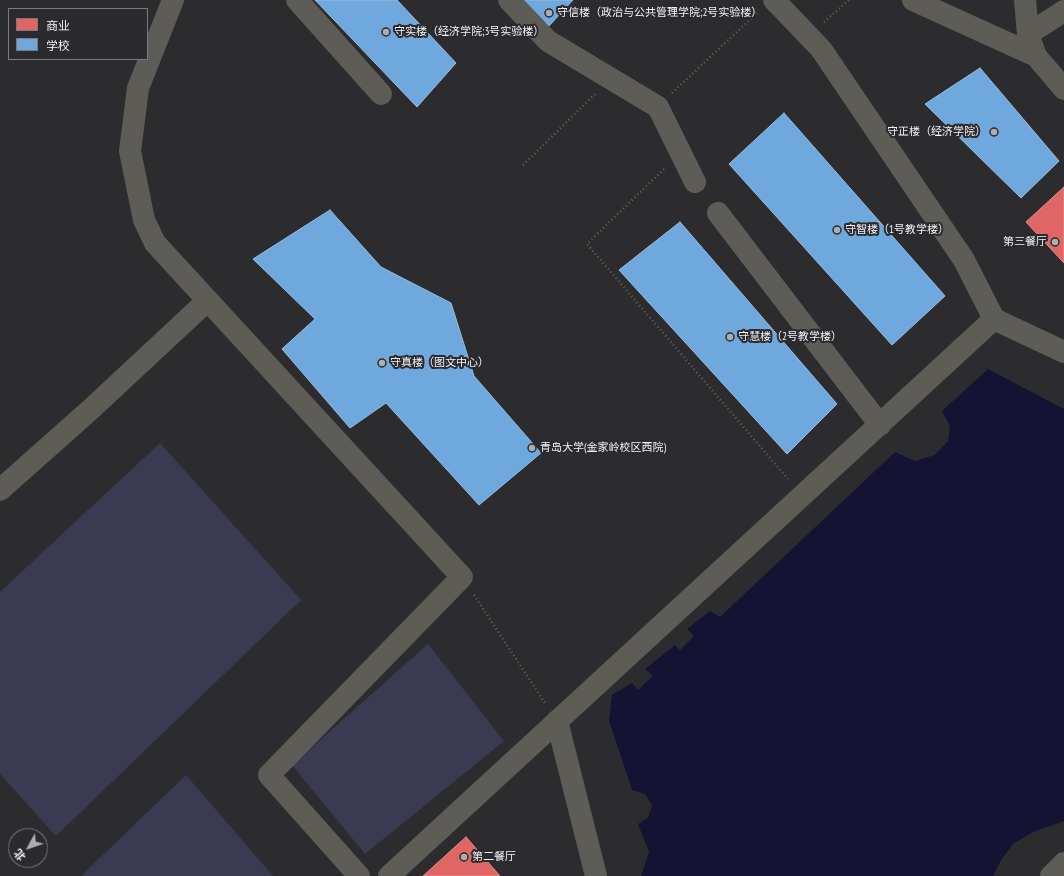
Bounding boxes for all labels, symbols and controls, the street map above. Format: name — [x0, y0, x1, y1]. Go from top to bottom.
place label: 守信楼（政治与公共管理学院;2号实验楼） — [557, 6, 762, 20]
legend — [8, 8, 148, 60]
marker: 守信楼（政治与公共管理学院;2号实验楼） — [544, 8, 554, 18]
text: 商业 — [46, 18, 70, 33]
place label: 守实楼（经济学院;3号实验楼） — [394, 25, 544, 39]
marker: 守实楼（经济学院;3号实验楼） — [381, 27, 391, 37]
text: 学校 — [46, 38, 70, 53]
place label: 守正楼（经济学院） — [887, 125, 986, 139]
marker: 守正楼（经济学院） — [989, 127, 999, 137]
place label: 守智楼（1号教学楼） — [845, 223, 949, 237]
marker: 守智楼（1号教学楼） — [832, 225, 842, 235]
place label: 第三餐厅 — [1003, 235, 1047, 249]
marker: 第三餐厅 — [1050, 237, 1060, 247]
place label: 守慧楼（2号教学楼） — [738, 330, 842, 344]
marker: 守慧楼（2号教学楼） — [725, 332, 735, 342]
place label: 守真楼（图文中心） — [390, 356, 489, 370]
marker: 守真楼（图文中心） — [377, 358, 387, 368]
place label: 青岛大学(金家岭校区西院) — [540, 441, 666, 455]
marker: 青岛大学(金家岭校区西院) — [527, 443, 537, 453]
north arrow — [8, 828, 48, 868]
text: 北 — [11, 846, 28, 864]
place label: 第二餐厅 — [472, 850, 516, 864]
marker: 第二餐厅 — [459, 852, 469, 862]

